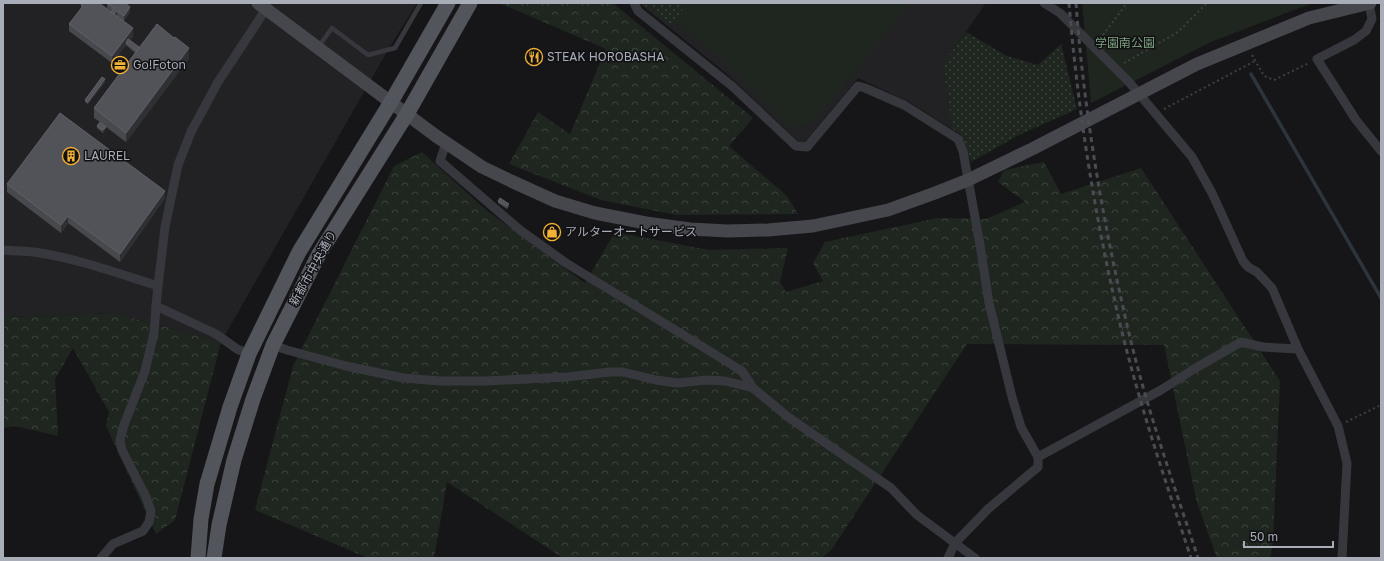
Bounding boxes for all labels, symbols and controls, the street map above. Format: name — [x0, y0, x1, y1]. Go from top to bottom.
park label: 学園南公園 — [1095, 35, 1155, 50]
restaurant icon: STEAK HOROBASHA — [524, 47, 544, 67]
place label: STEAK HOROBASHA — [547, 49, 664, 64]
office icon: Go!Foton — [110, 55, 130, 75]
place label: Go!Foton — [133, 57, 186, 72]
building icon: LAUREL — [61, 146, 81, 166]
place label: LAUREL — [84, 148, 130, 163]
shop icon: アルターオートサービス — [542, 222, 562, 242]
place label: アルターオートサービス — [565, 224, 697, 239]
street label: 新都市中央通り — [286, 227, 339, 308]
scale bar — [1244, 523, 1333, 549]
text: 50 m — [1250, 529, 1278, 544]

